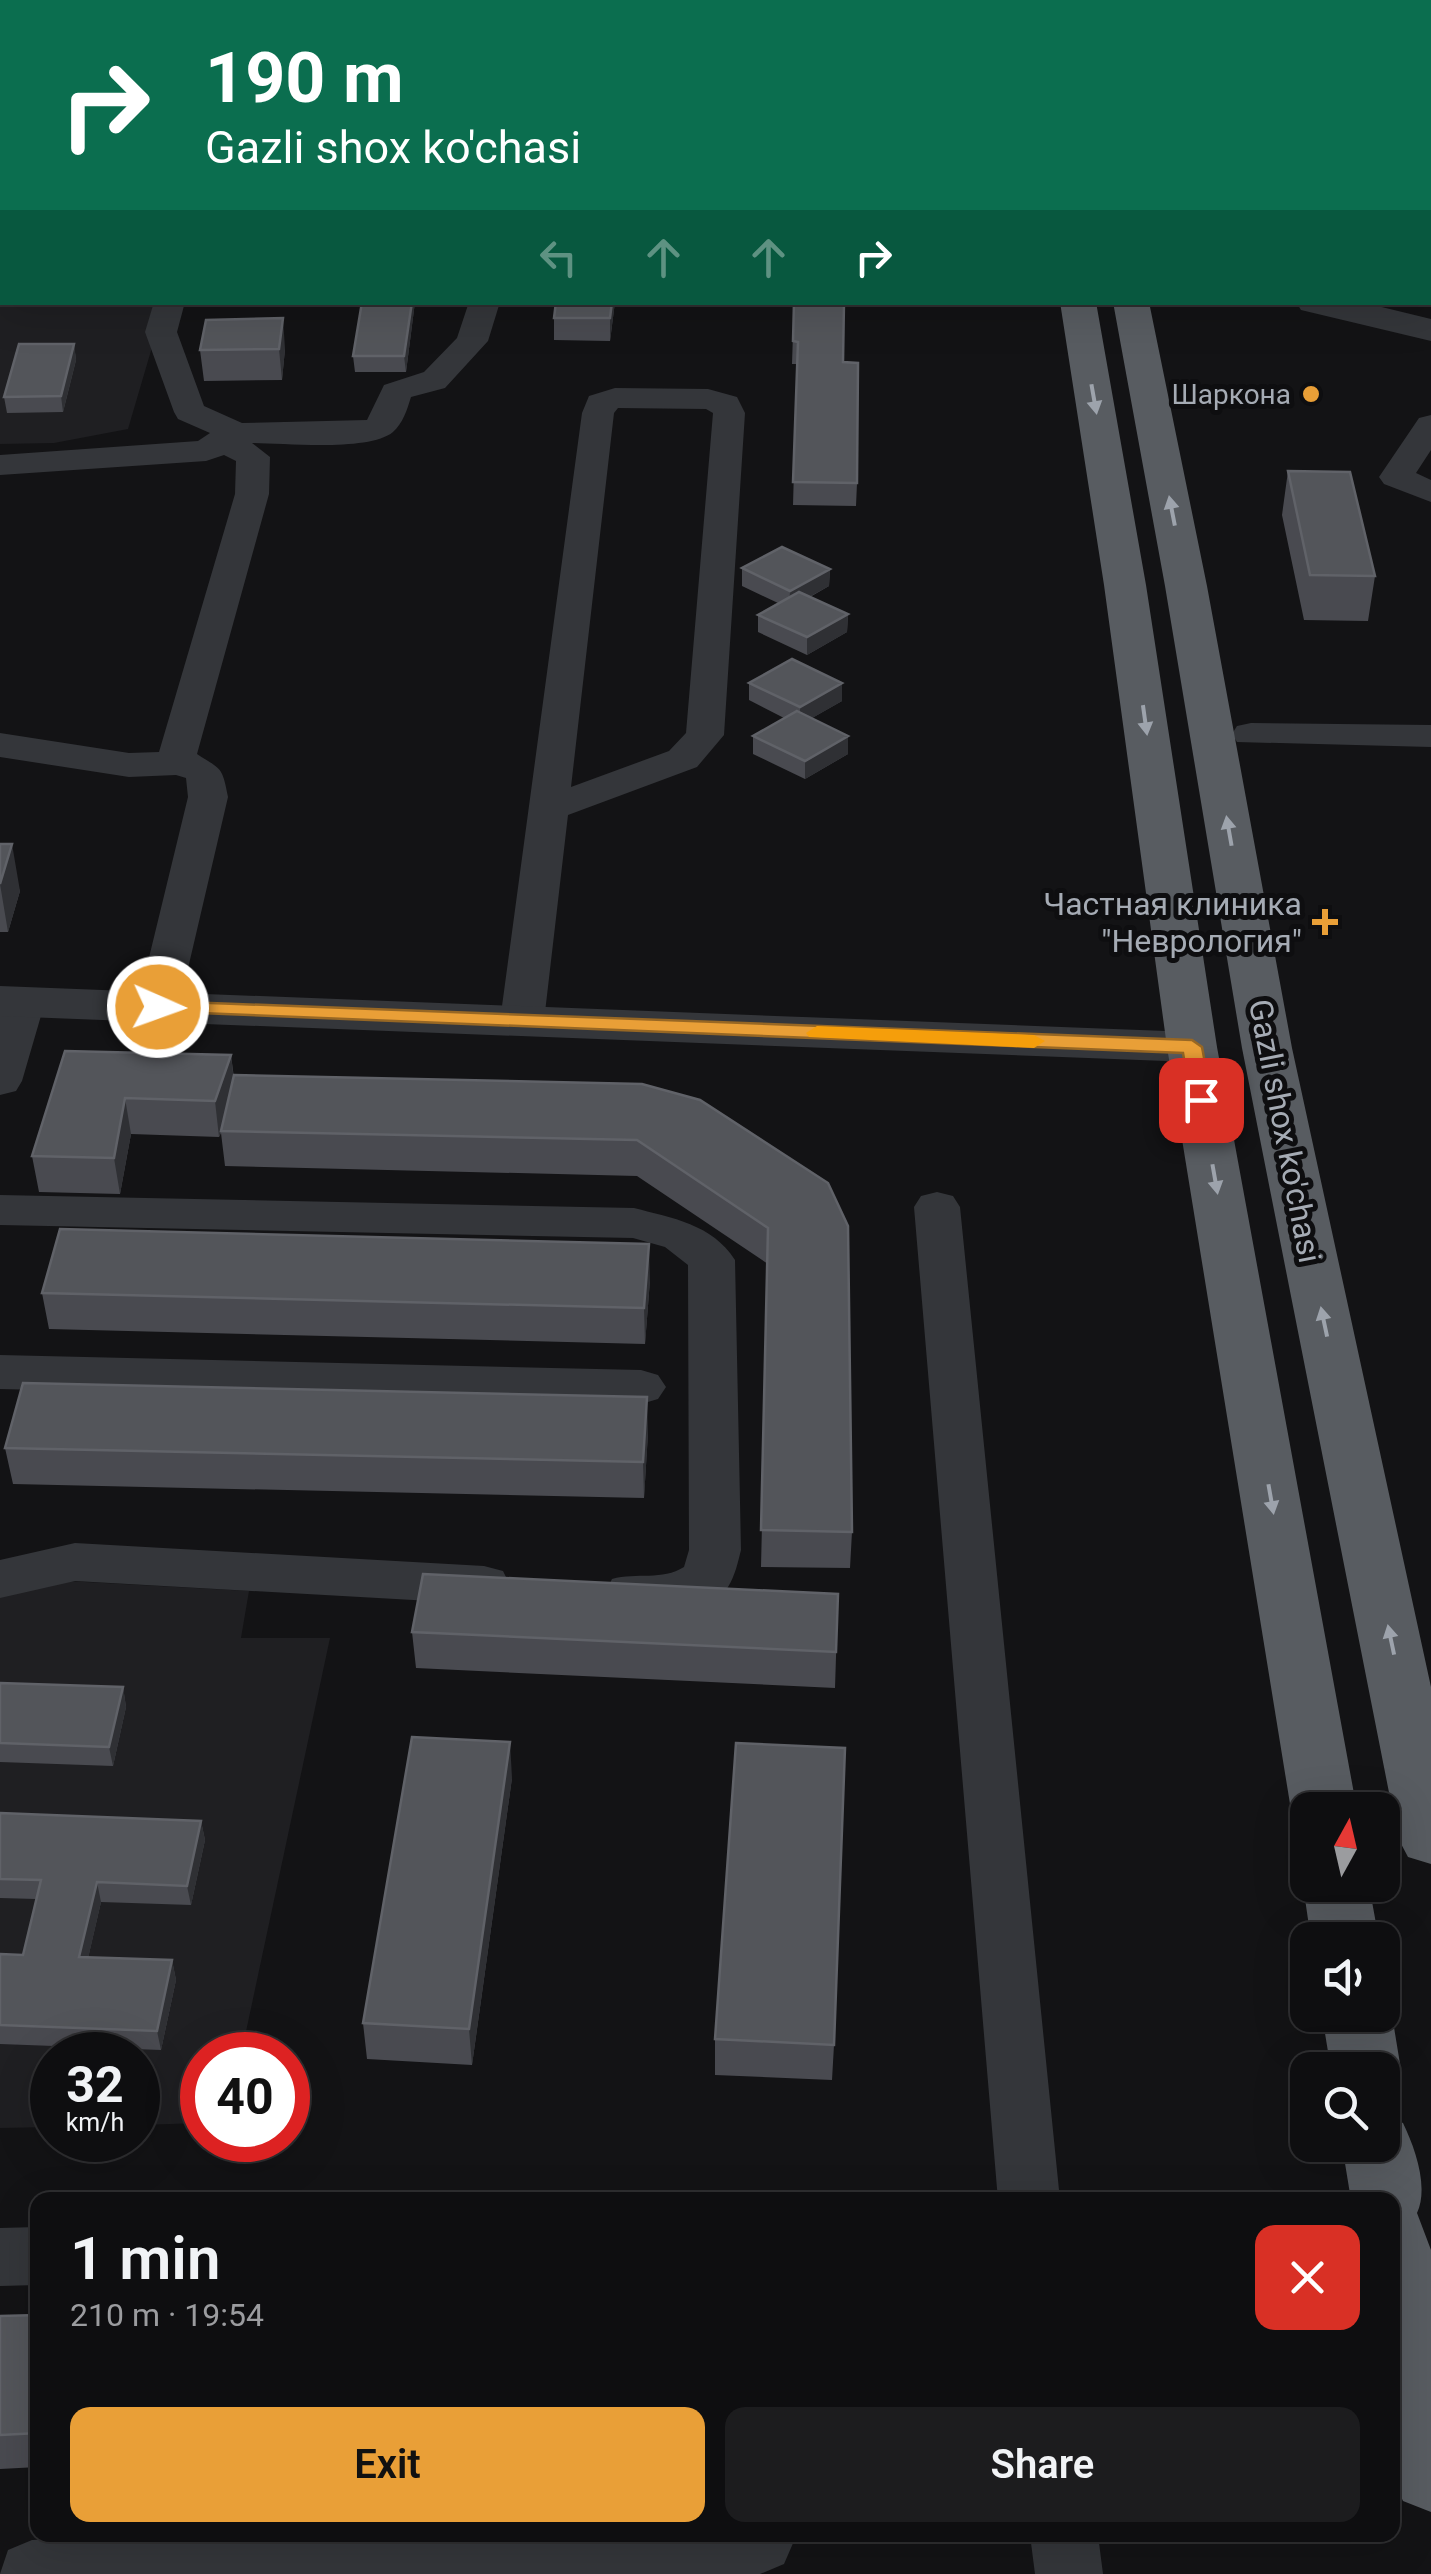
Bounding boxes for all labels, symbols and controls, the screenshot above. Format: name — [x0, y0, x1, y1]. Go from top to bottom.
text: 190 m — [205, 37, 404, 119]
icon: right — [40, 40, 170, 170]
text: Gazli shox ko'chasi — [205, 121, 581, 174]
icon: left — [531, 230, 586, 285]
icon: ahead — [636, 230, 691, 285]
icon: ahead — [741, 230, 796, 285]
icon: right — [846, 230, 901, 285]
place label: Шаркона — [1172, 378, 1291, 411]
one-way arrow — [1087, 383, 1102, 415]
marker: Шаркона — [1300, 383, 1322, 405]
one-way arrow — [1163, 495, 1179, 526]
one-way arrow — [1137, 704, 1153, 736]
one-way arrow — [1221, 815, 1236, 846]
place label: Частная клиника "Неврология" — [1043, 885, 1302, 960]
marker: Частная клиника "Неврология" — [1312, 909, 1338, 935]
position arrow — [106, 955, 210, 1059]
street label: Gazli shox ko'chasi — [1241, 996, 1329, 1266]
pin — [1159, 1058, 1244, 1143]
icon: arrive — [1174, 1073, 1229, 1128]
one-way arrow — [1208, 1164, 1223, 1195]
one-way arrow — [1316, 1306, 1332, 1337]
one-way arrow — [1264, 1484, 1279, 1516]
one-way arrow — [1383, 1624, 1399, 1655]
north arrow — [1290, 1792, 1400, 1902]
map controls — [1290, 1792, 1400, 2162]
button: sound — [1290, 1922, 1400, 2032]
speed limit sign: 40 — [180, 2032, 310, 2162]
button: search — [1290, 2052, 1400, 2162]
text: 32 — [66, 2056, 124, 2114]
text: km/h — [66, 2108, 124, 2137]
text: 1 min — [70, 2223, 220, 2294]
button: close — [1255, 2225, 1360, 2330]
text: 210 m · 19:54 — [70, 2296, 264, 2334]
button: Exit — [70, 2407, 705, 2522]
button: Share — [725, 2407, 1360, 2522]

